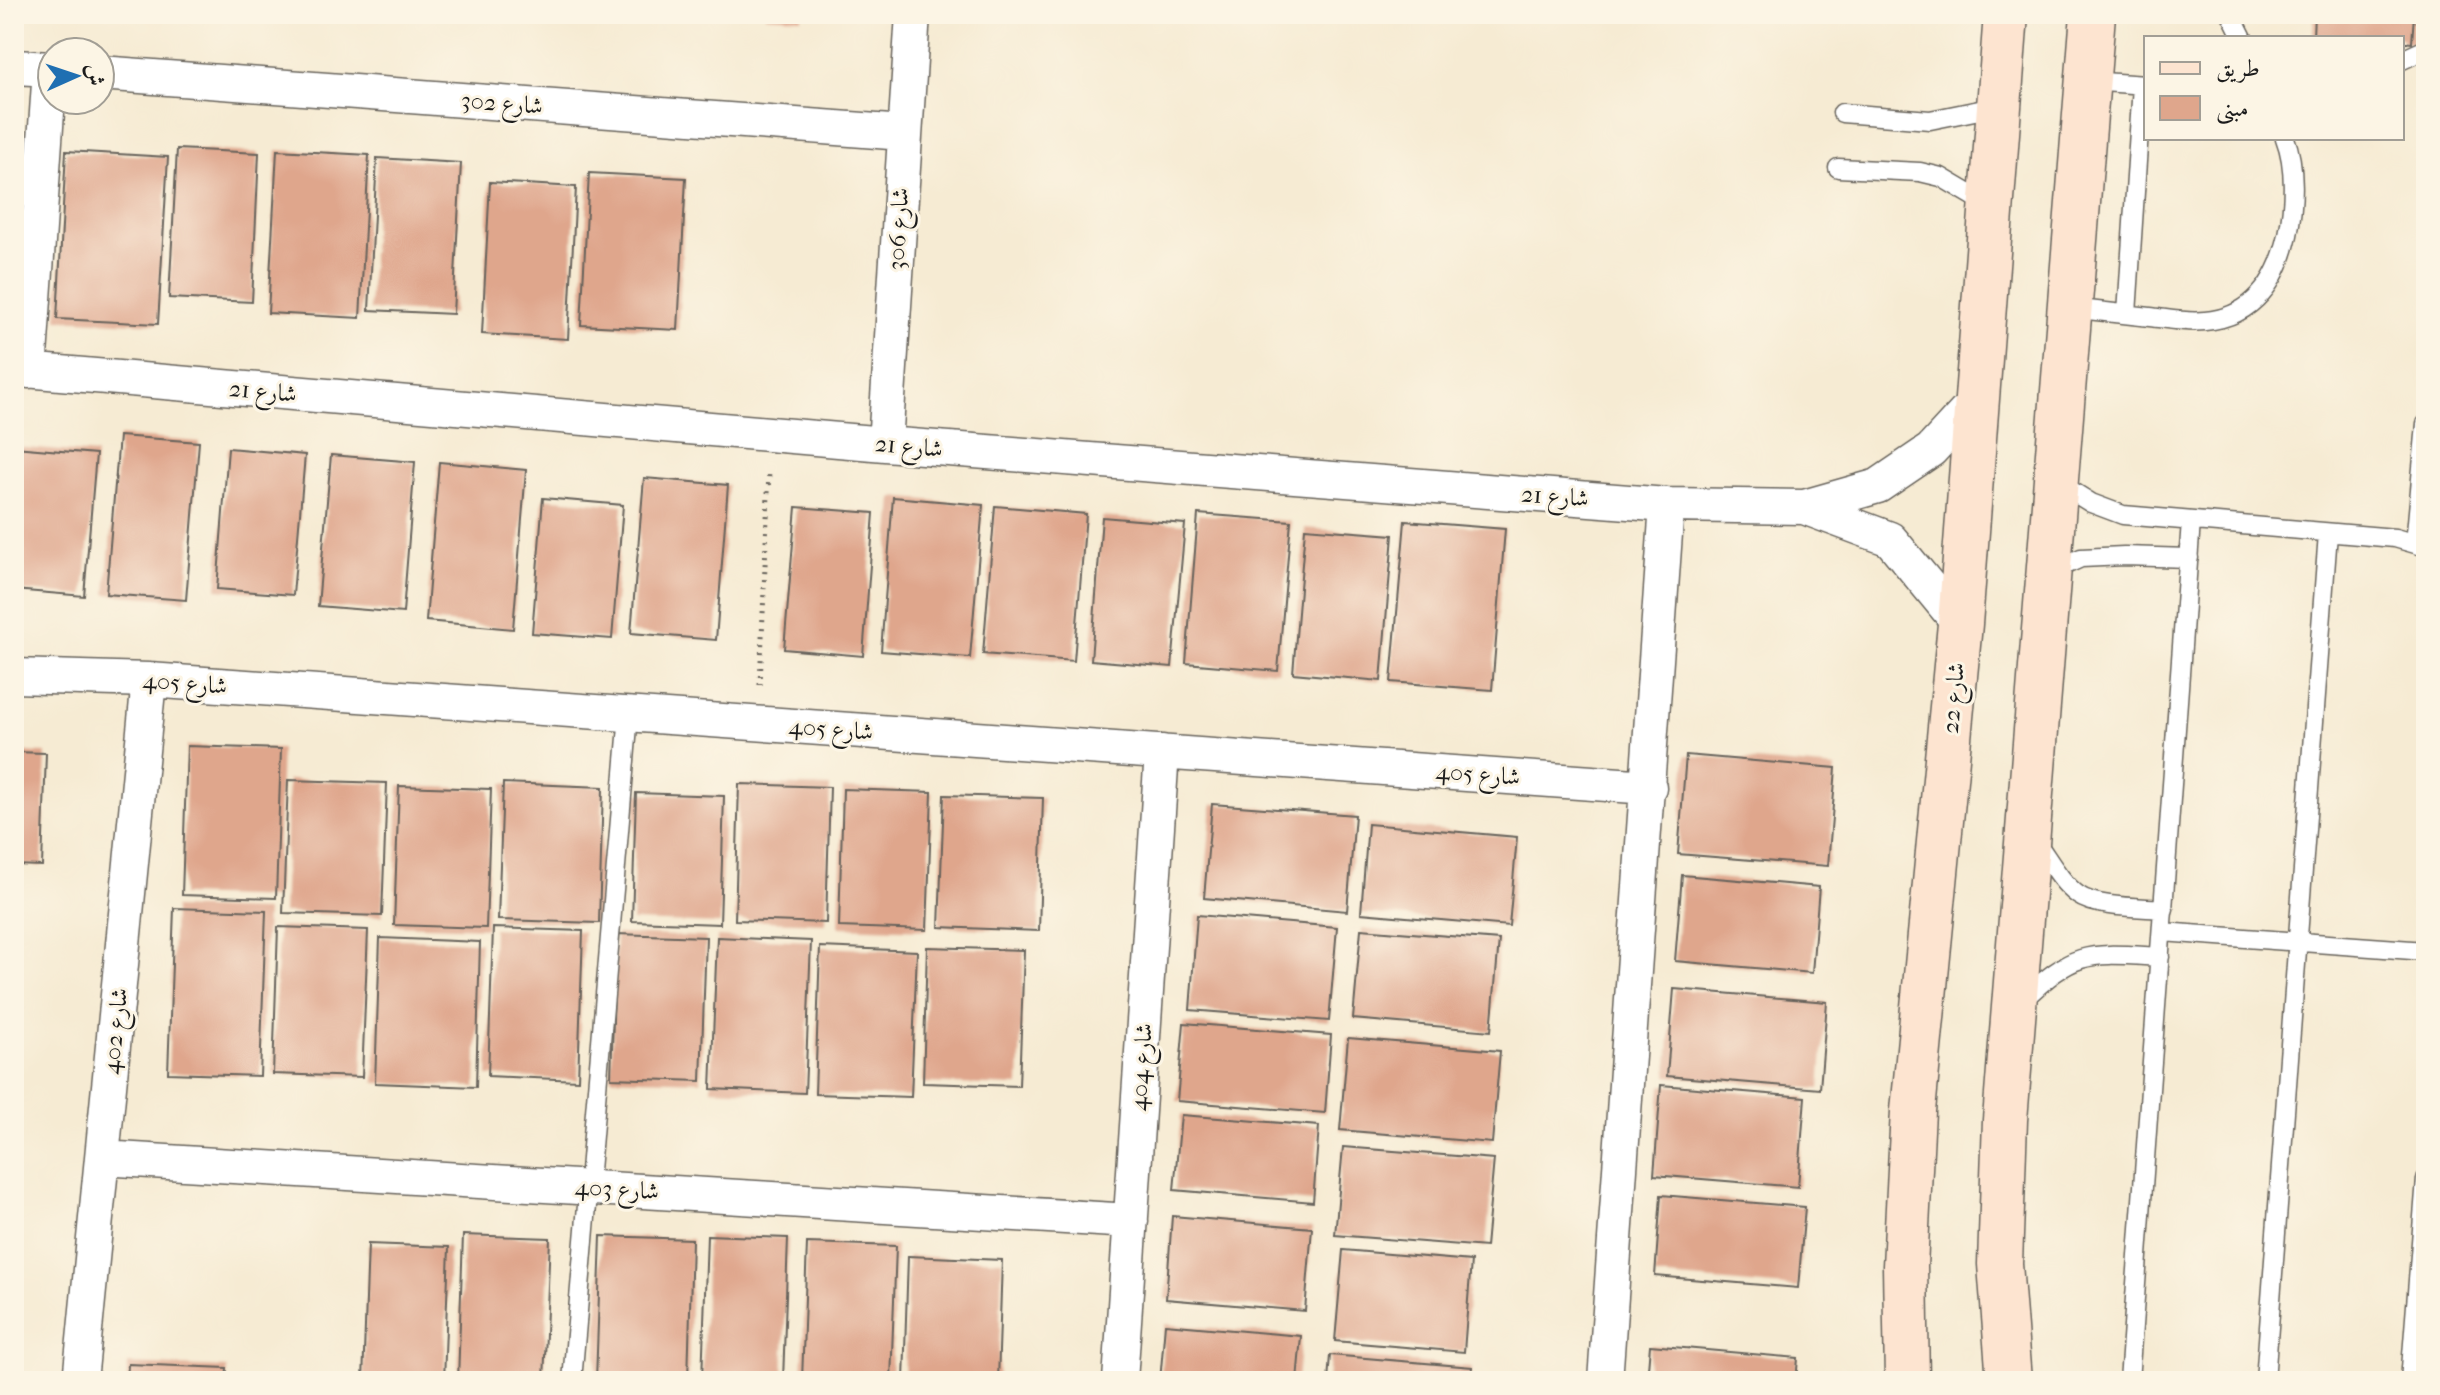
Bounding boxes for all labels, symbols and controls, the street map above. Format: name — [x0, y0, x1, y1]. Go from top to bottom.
north arrow — [36, 36, 116, 116]
legend — [2144, 36, 2404, 140]
text: طريق — [2216, 54, 2260, 83]
text: ش — [81, 63, 109, 87]
street label: شارع 302 — [460, 86, 544, 126]
text: مبنى — [2216, 94, 2249, 125]
street label: شارع 306 — [882, 187, 920, 271]
street label: شارع 21 — [228, 374, 298, 414]
street label: شارع 21 — [874, 429, 944, 469]
street label: شارع 21 — [1520, 480, 1590, 518]
street label: شارع 22 — [1936, 661, 1976, 735]
street label: شارع 405 — [141, 666, 228, 706]
street label: شارع 405 — [787, 712, 874, 752]
street label: شارع 405 — [1434, 757, 1521, 797]
street label: شارع 402 — [97, 986, 139, 1076]
street label: شارع 404 — [1124, 1022, 1164, 1112]
street label: شارع 403 — [574, 1173, 660, 1211]

